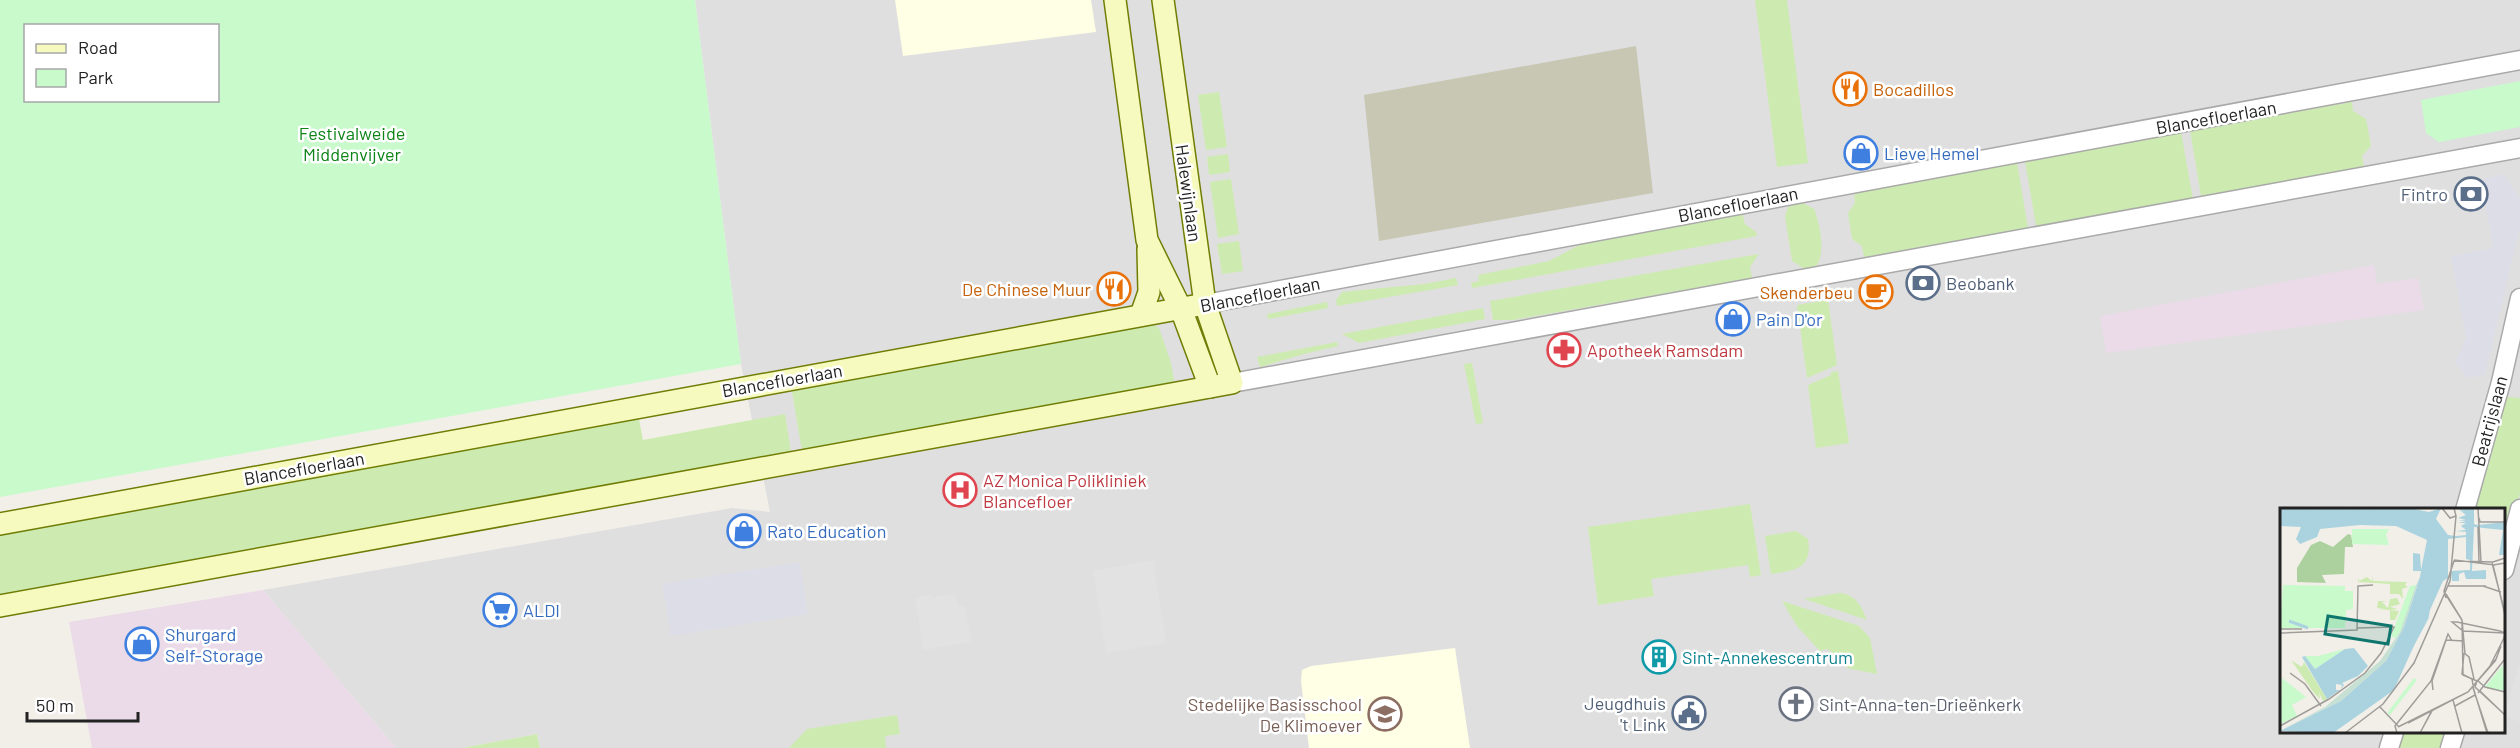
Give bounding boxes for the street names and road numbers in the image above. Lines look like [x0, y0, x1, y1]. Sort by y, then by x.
street label: Blancefloerlaan [2154, 96, 2278, 138]
street label: Halewijnlaan [1171, 143, 1207, 243]
street label: Blancefloerlaan [1676, 182, 1800, 226]
street label: Blancefloerlaan [1198, 272, 1322, 316]
street label: Blancefloerlaan [720, 359, 844, 401]
street label: Beatrijslaan [2466, 373, 2512, 469]
street label: Blancefloerlaan [242, 447, 366, 489]

